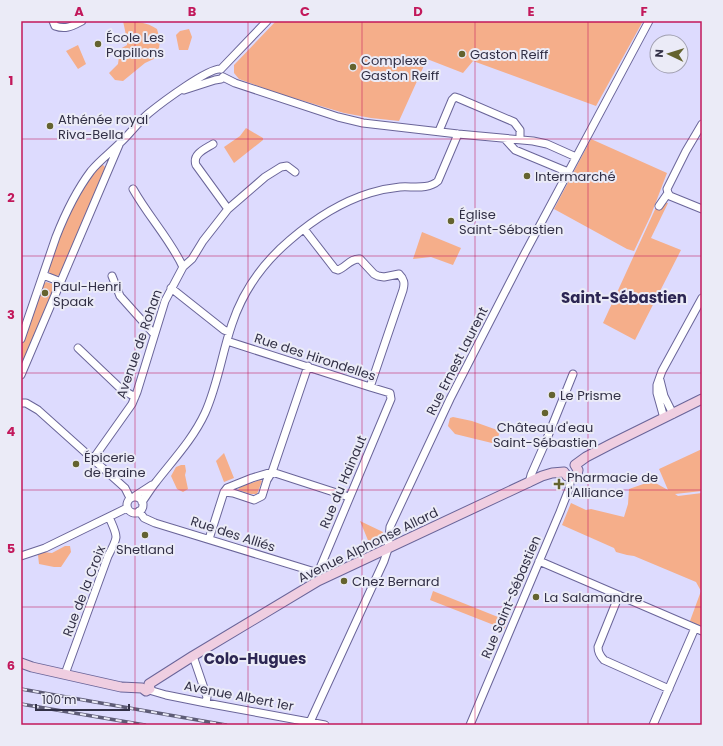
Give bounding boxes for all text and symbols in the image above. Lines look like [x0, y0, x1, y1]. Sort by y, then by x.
text: A [74, 2, 84, 21]
text: B [188, 2, 197, 21]
text: C [300, 2, 310, 21]
text: D [413, 2, 423, 21]
text: E [527, 2, 535, 21]
text: F [640, 2, 648, 21]
place label: École Les Papillons [106, 28, 164, 62]
north arrow [649, 34, 689, 74]
marker: École Les Papillons [93, 39, 103, 49]
place label: Gaston Reiff [470, 45, 548, 64]
marker: Gaston Reiff [457, 49, 467, 59]
text: N [651, 49, 667, 58]
place label: Complexe Gaston Reiff [361, 51, 439, 85]
marker: Complexe Gaston Reiff [348, 62, 358, 72]
text: 1 [9, 71, 13, 90]
place label: Athénée royal Riva-Bella [58, 110, 148, 144]
marker: Athénée royal Riva-Bella [45, 121, 55, 131]
place label: Intermarché [535, 167, 615, 186]
marker: Intermarché [522, 171, 532, 181]
text: 2 [7, 188, 15, 207]
place label: Église Saint-Sébastien [459, 205, 563, 239]
marker: Église Saint-Sébastien [446, 216, 456, 226]
place label: Paul-Henri Spaak [53, 277, 121, 311]
street label: Avenue de Rohan [111, 287, 167, 401]
district label: Saint-Sébastien [561, 287, 687, 308]
marker: Paul-Henri Spaak [40, 288, 50, 298]
street label: Rue Ernest Laurent [421, 303, 493, 418]
text: 3 [7, 305, 15, 324]
street label: Rue des Hirondelles [252, 328, 378, 386]
place label: Le Prisme [560, 386, 621, 405]
marker: Le Prisme [547, 390, 557, 400]
marker: Château d'eau Saint-Sébastien [540, 408, 550, 418]
place label: Château d'eau Saint-Sébastien [493, 418, 597, 452]
text: 4 [7, 422, 16, 441]
street label: Rue du Hainaut [315, 432, 371, 531]
place label: Épicerie de Braine [84, 448, 146, 482]
marker: Épicerie de Braine [71, 459, 81, 469]
place label: Pharmacie de l'Alliance [567, 468, 658, 502]
marker: Pharmacie de l'Alliance [554, 479, 564, 489]
street label: Avenue Alphonse Allard [295, 503, 441, 587]
street label: Rue des Alliés [188, 511, 278, 557]
marker: Shetland [140, 530, 150, 540]
street label: Rue Saint-Sébastien [476, 533, 546, 661]
text: 5 [7, 539, 15, 558]
place label: Shetland [116, 540, 174, 559]
street label: Rue de la Croix [58, 542, 110, 639]
place label: Chez Bernard [352, 572, 439, 591]
marker: Chez Bernard [339, 576, 349, 586]
place label: La Salamandre [544, 588, 642, 607]
marker: La Salamandre [531, 592, 541, 602]
district label: Colo-Hugues [204, 648, 306, 669]
text: 6 [7, 656, 15, 675]
street label: Avenue Albert 1er [183, 676, 296, 716]
scale bar [36, 686, 129, 712]
text: 100 m [42, 691, 76, 708]

